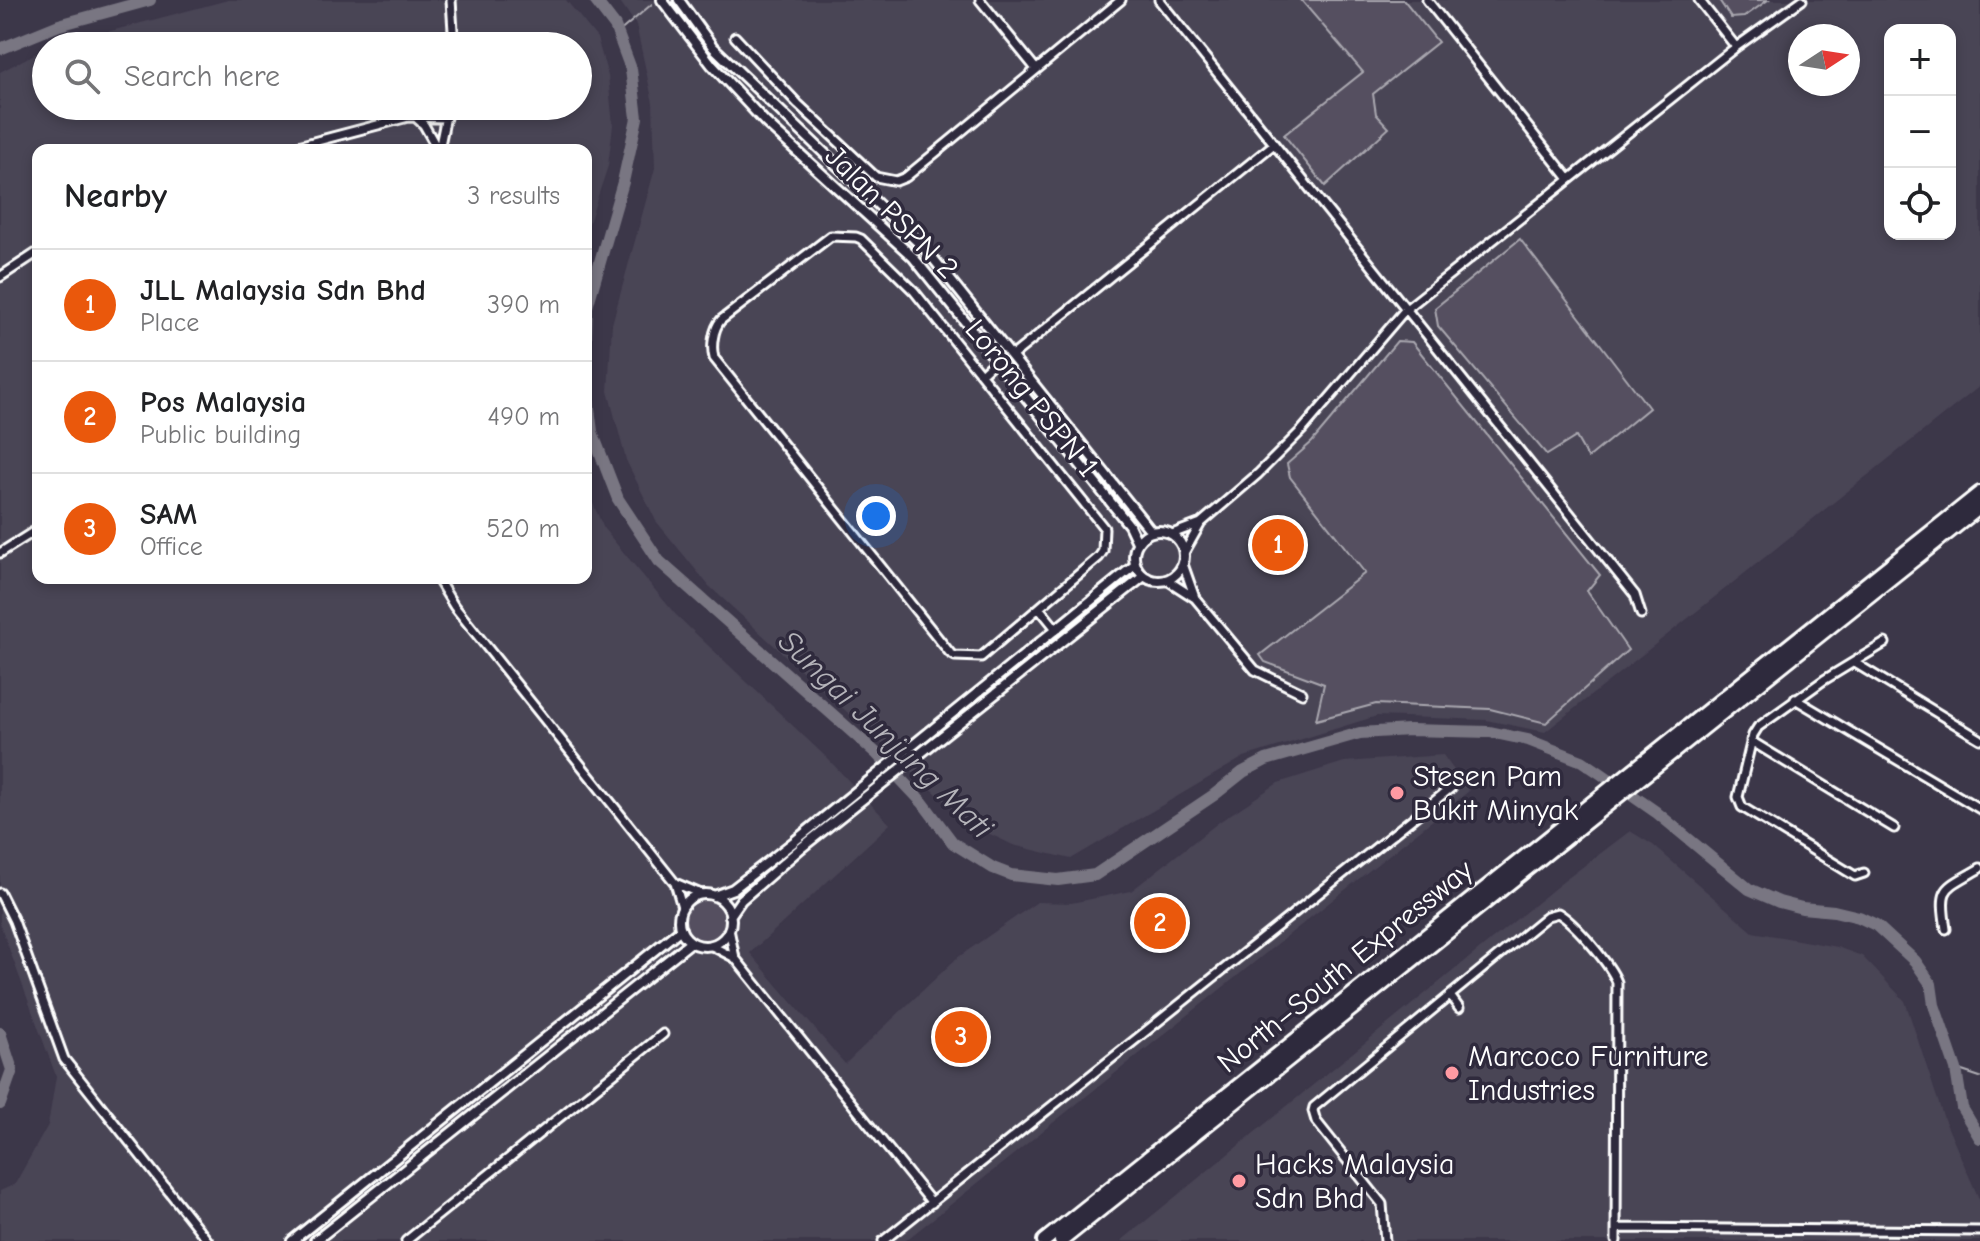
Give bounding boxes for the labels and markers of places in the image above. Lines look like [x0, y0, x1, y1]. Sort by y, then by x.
pin: 1 [1252, 515, 1304, 575]
place label: Stesen Pam Bukit Minyak [1413, 759, 1579, 828]
marker: Stesen Pam Bukit Minyak [1388, 784, 1406, 802]
pin: 2 [1134, 893, 1186, 953]
pin: 3 [935, 1007, 987, 1067]
place label: Marcoco Furniture Industries [1468, 1039, 1709, 1108]
marker: Marcoco Furniture Industries [1443, 1064, 1461, 1082]
place label: Hacks Malaysia Sdn Bhd [1255, 1147, 1455, 1216]
marker: Hacks Malaysia Sdn Bhd [1230, 1172, 1248, 1190]

